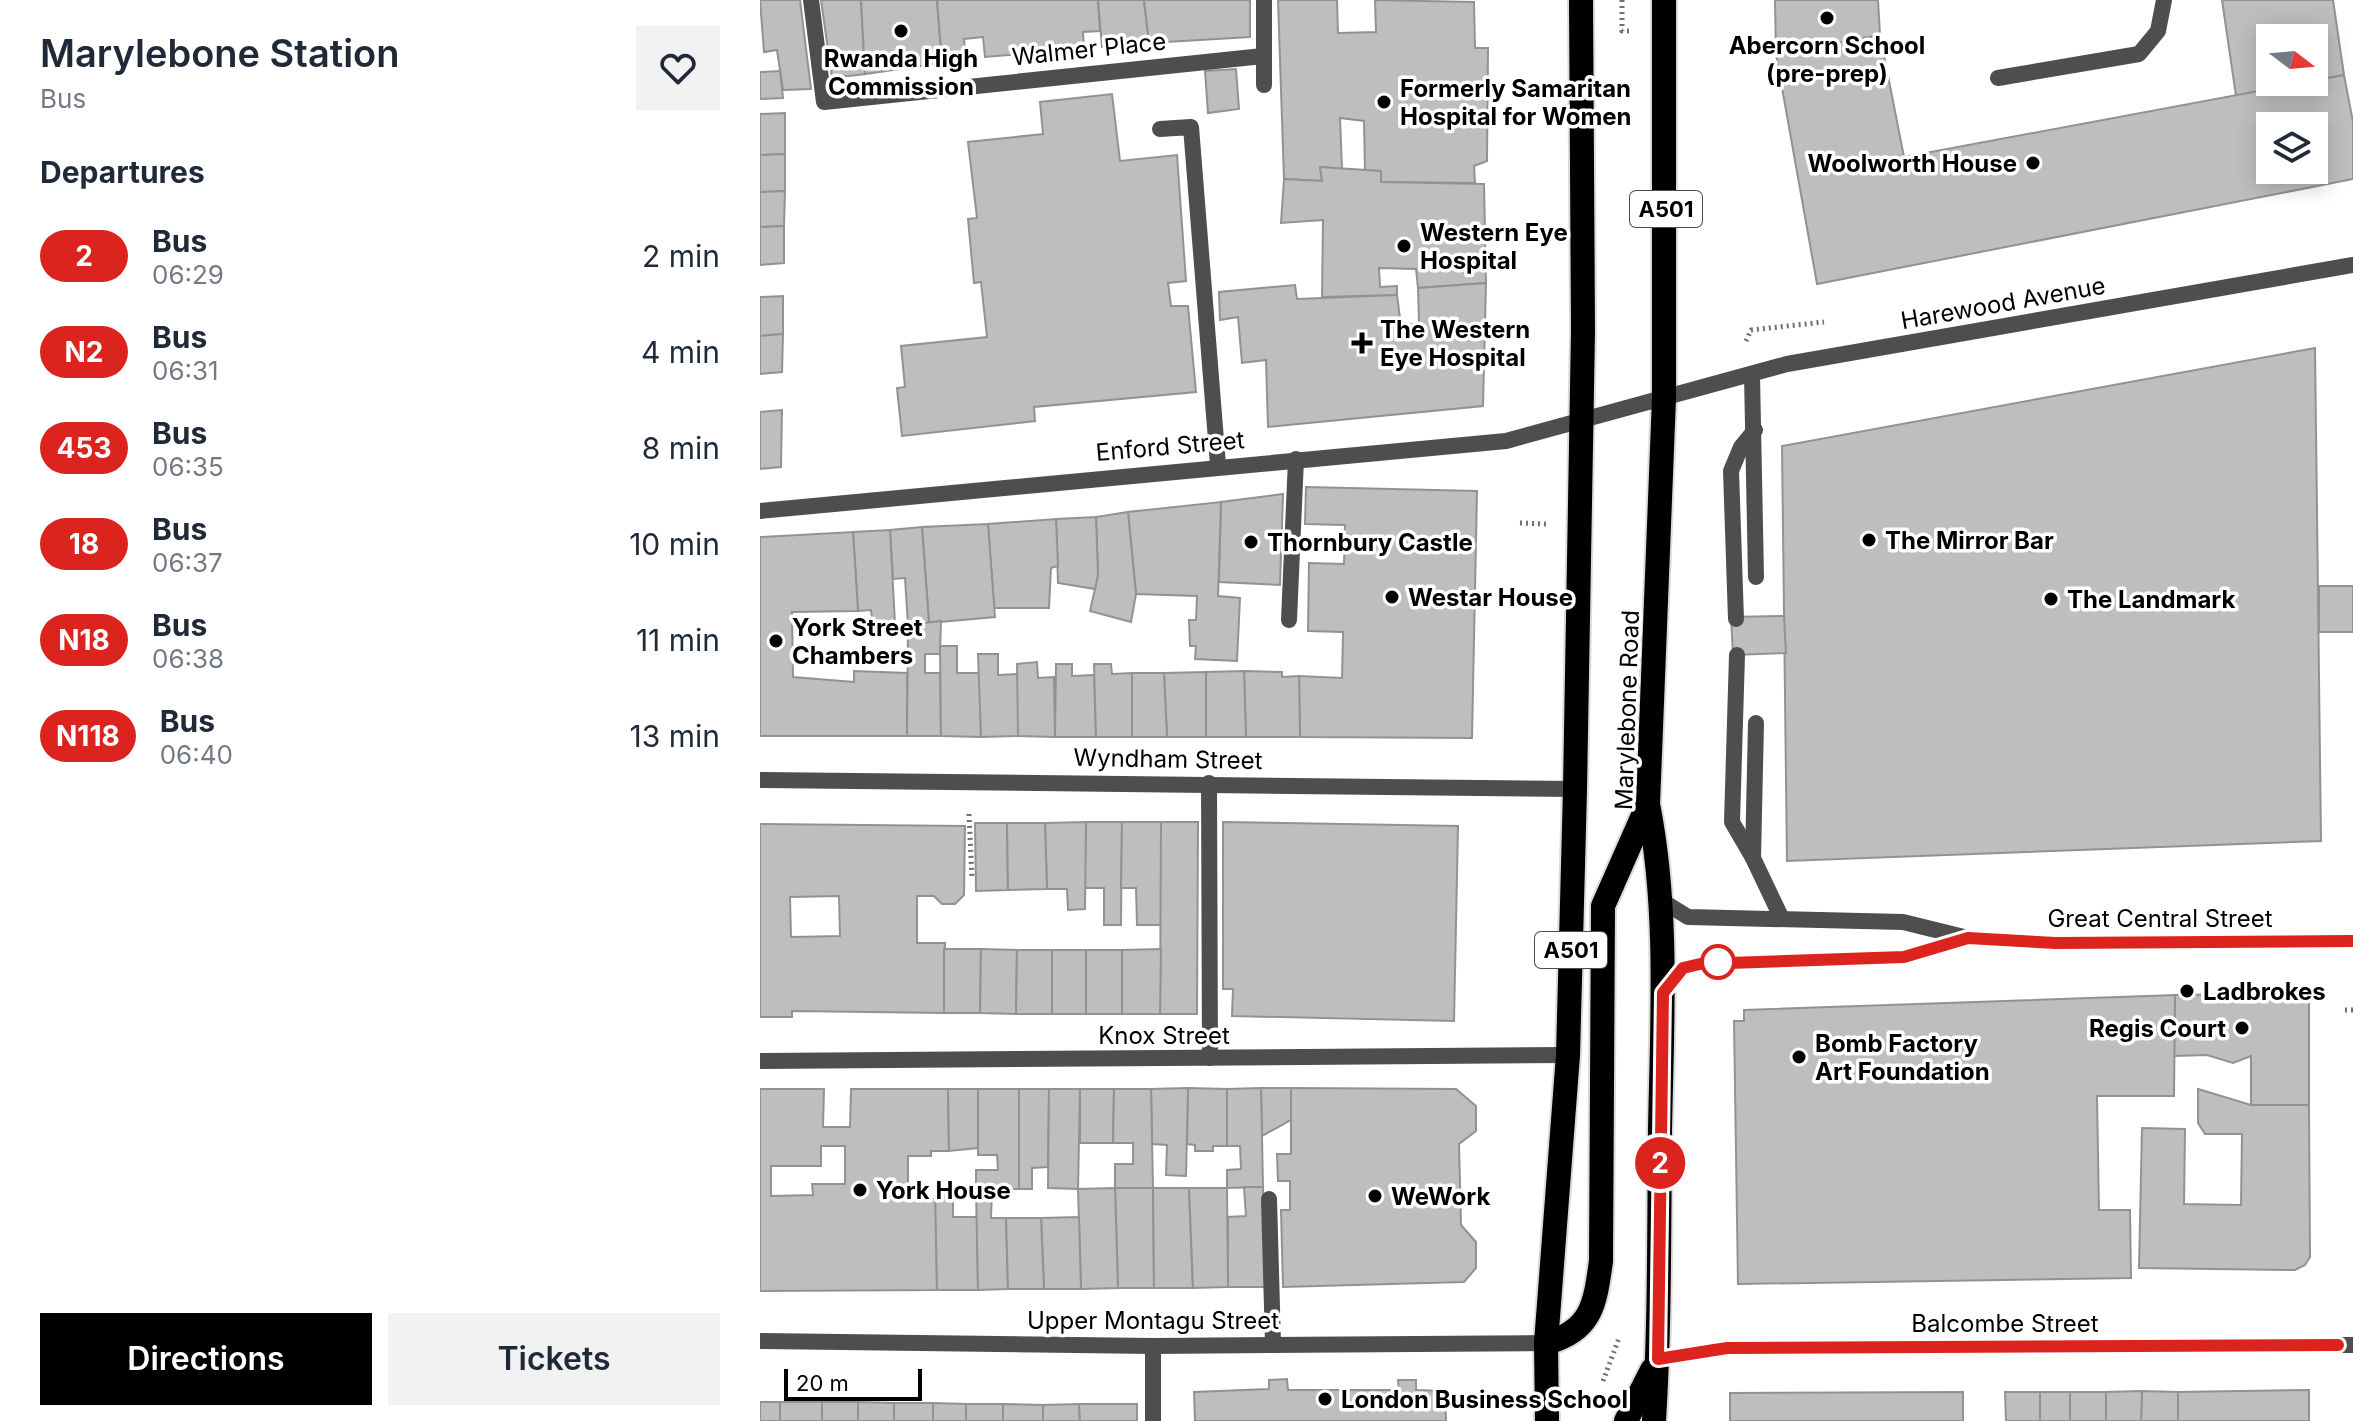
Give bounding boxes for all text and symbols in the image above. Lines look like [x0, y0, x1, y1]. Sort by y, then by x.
marker: Abercorn School (pre-prep) [1818, 9, 1836, 27]
marker: Rwanda High Commission [892, 22, 910, 40]
north arrow [2256, 24, 2328, 96]
map controls [2256, 24, 2328, 184]
button: heart [636, 26, 720, 110]
street label: Walmer Place [1010, 26, 1168, 72]
text: Marylebone Station [40, 30, 399, 76]
place label: Abercorn School (pre-prep) [1729, 31, 1925, 88]
place label: Rwanda High Commission [824, 44, 978, 101]
place label: Formerly Samaritan Hospital for Women [1400, 74, 1632, 131]
text: Bus [40, 83, 86, 114]
marker: Formerly Samaritan Hospital for Women [1375, 93, 1393, 111]
button: layers [2256, 112, 2328, 184]
place label: Woolworth House [1808, 149, 2017, 178]
text: Departures [40, 154, 205, 190]
marker: Woolworth House [2024, 154, 2042, 172]
road number: A501 [1630, 191, 1702, 227]
place label: Western Eye Hospital [1420, 218, 1568, 275]
text: Bus [152, 223, 207, 259]
marker: Western Eye Hospital [1395, 237, 1413, 255]
text: 2 min [642, 238, 720, 274]
text: 2 [75, 239, 93, 273]
text: 06:29 [152, 259, 224, 290]
street label: Harewood Avenue [1898, 271, 2108, 335]
place label: The Western Eye Hospital [1380, 315, 1530, 372]
text: Bus [152, 319, 207, 355]
marker: The Western Eye Hospital [1351, 332, 1373, 354]
text: 4 min [641, 334, 720, 370]
text: N2 [65, 335, 103, 369]
text: 06:31 [152, 355, 219, 386]
text: Bus [152, 415, 207, 451]
street label: Enford Street [1095, 425, 1246, 467]
text: 8 min [642, 430, 720, 466]
text: 453 [57, 431, 111, 465]
text: 06:35 [152, 451, 224, 482]
text: Bus [152, 511, 207, 547]
text: 10 min [629, 526, 720, 562]
place label: The Mirror Bar [1885, 526, 2054, 555]
text: 18 [69, 527, 99, 561]
place label: Thornbury Castle [1267, 528, 1473, 557]
marker: The Mirror Bar [1860, 531, 1878, 549]
marker: Thornbury Castle [1242, 533, 1260, 551]
text: 06:37 [152, 547, 223, 578]
place label: Westar House [1408, 583, 1573, 612]
place label: The Landmark [2067, 585, 2236, 614]
marker: Westar House [1383, 588, 1401, 606]
marker: The Landmark [2042, 590, 2060, 608]
text: Bus [152, 607, 207, 643]
street label: Marylebone Road [1609, 610, 1645, 810]
place label: York Street Chambers [792, 613, 923, 670]
text: 11 min [636, 622, 720, 658]
text: N18 [58, 623, 110, 657]
marker: York Street Chambers [767, 632, 785, 650]
text: 06:38 [152, 643, 224, 674]
text: Bus [160, 703, 215, 739]
text: 13 min [630, 718, 720, 754]
text: N118 [56, 719, 120, 753]
text: 06:40 [160, 739, 233, 770]
street label: Wyndham Street [1073, 743, 1263, 775]
street label: Great Central Street [2047, 904, 2273, 933]
road number: A501 [1535, 932, 1607, 968]
unlabelled marker [1701, 945, 1735, 979]
place label: Ladbrokes [2203, 977, 2326, 1006]
marker: Ladbrokes [2178, 982, 2196, 1000]
place label: Regis Court [2089, 1014, 2226, 1043]
marker: Regis Court [2233, 1019, 2251, 1037]
street label: Knox Street [1098, 1021, 1230, 1050]
place label: Bomb Factory Art Foundation [1815, 1029, 1990, 1086]
marker: Bomb Factory Art Foundation [1790, 1048, 1808, 1066]
line badge: 2 [1634, 1137, 1686, 1189]
text: 2 [1651, 1146, 1669, 1180]
place label: York House [876, 1176, 1011, 1205]
marker: York House [851, 1181, 869, 1199]
place label: WeWork [1391, 1182, 1490, 1211]
marker: WeWork [1366, 1187, 1384, 1205]
street label: Upper Montagu Street [1027, 1306, 1279, 1335]
street label: Balcombe Street [1911, 1309, 2099, 1338]
button: Directions [40, 1313, 372, 1405]
button: Tickets [388, 1313, 720, 1405]
scale bar [784, 1365, 922, 1401]
text: 20 m [796, 1370, 849, 1396]
place label: London Business School [1341, 1385, 1628, 1414]
marker: London Business School [1316, 1390, 1334, 1408]

